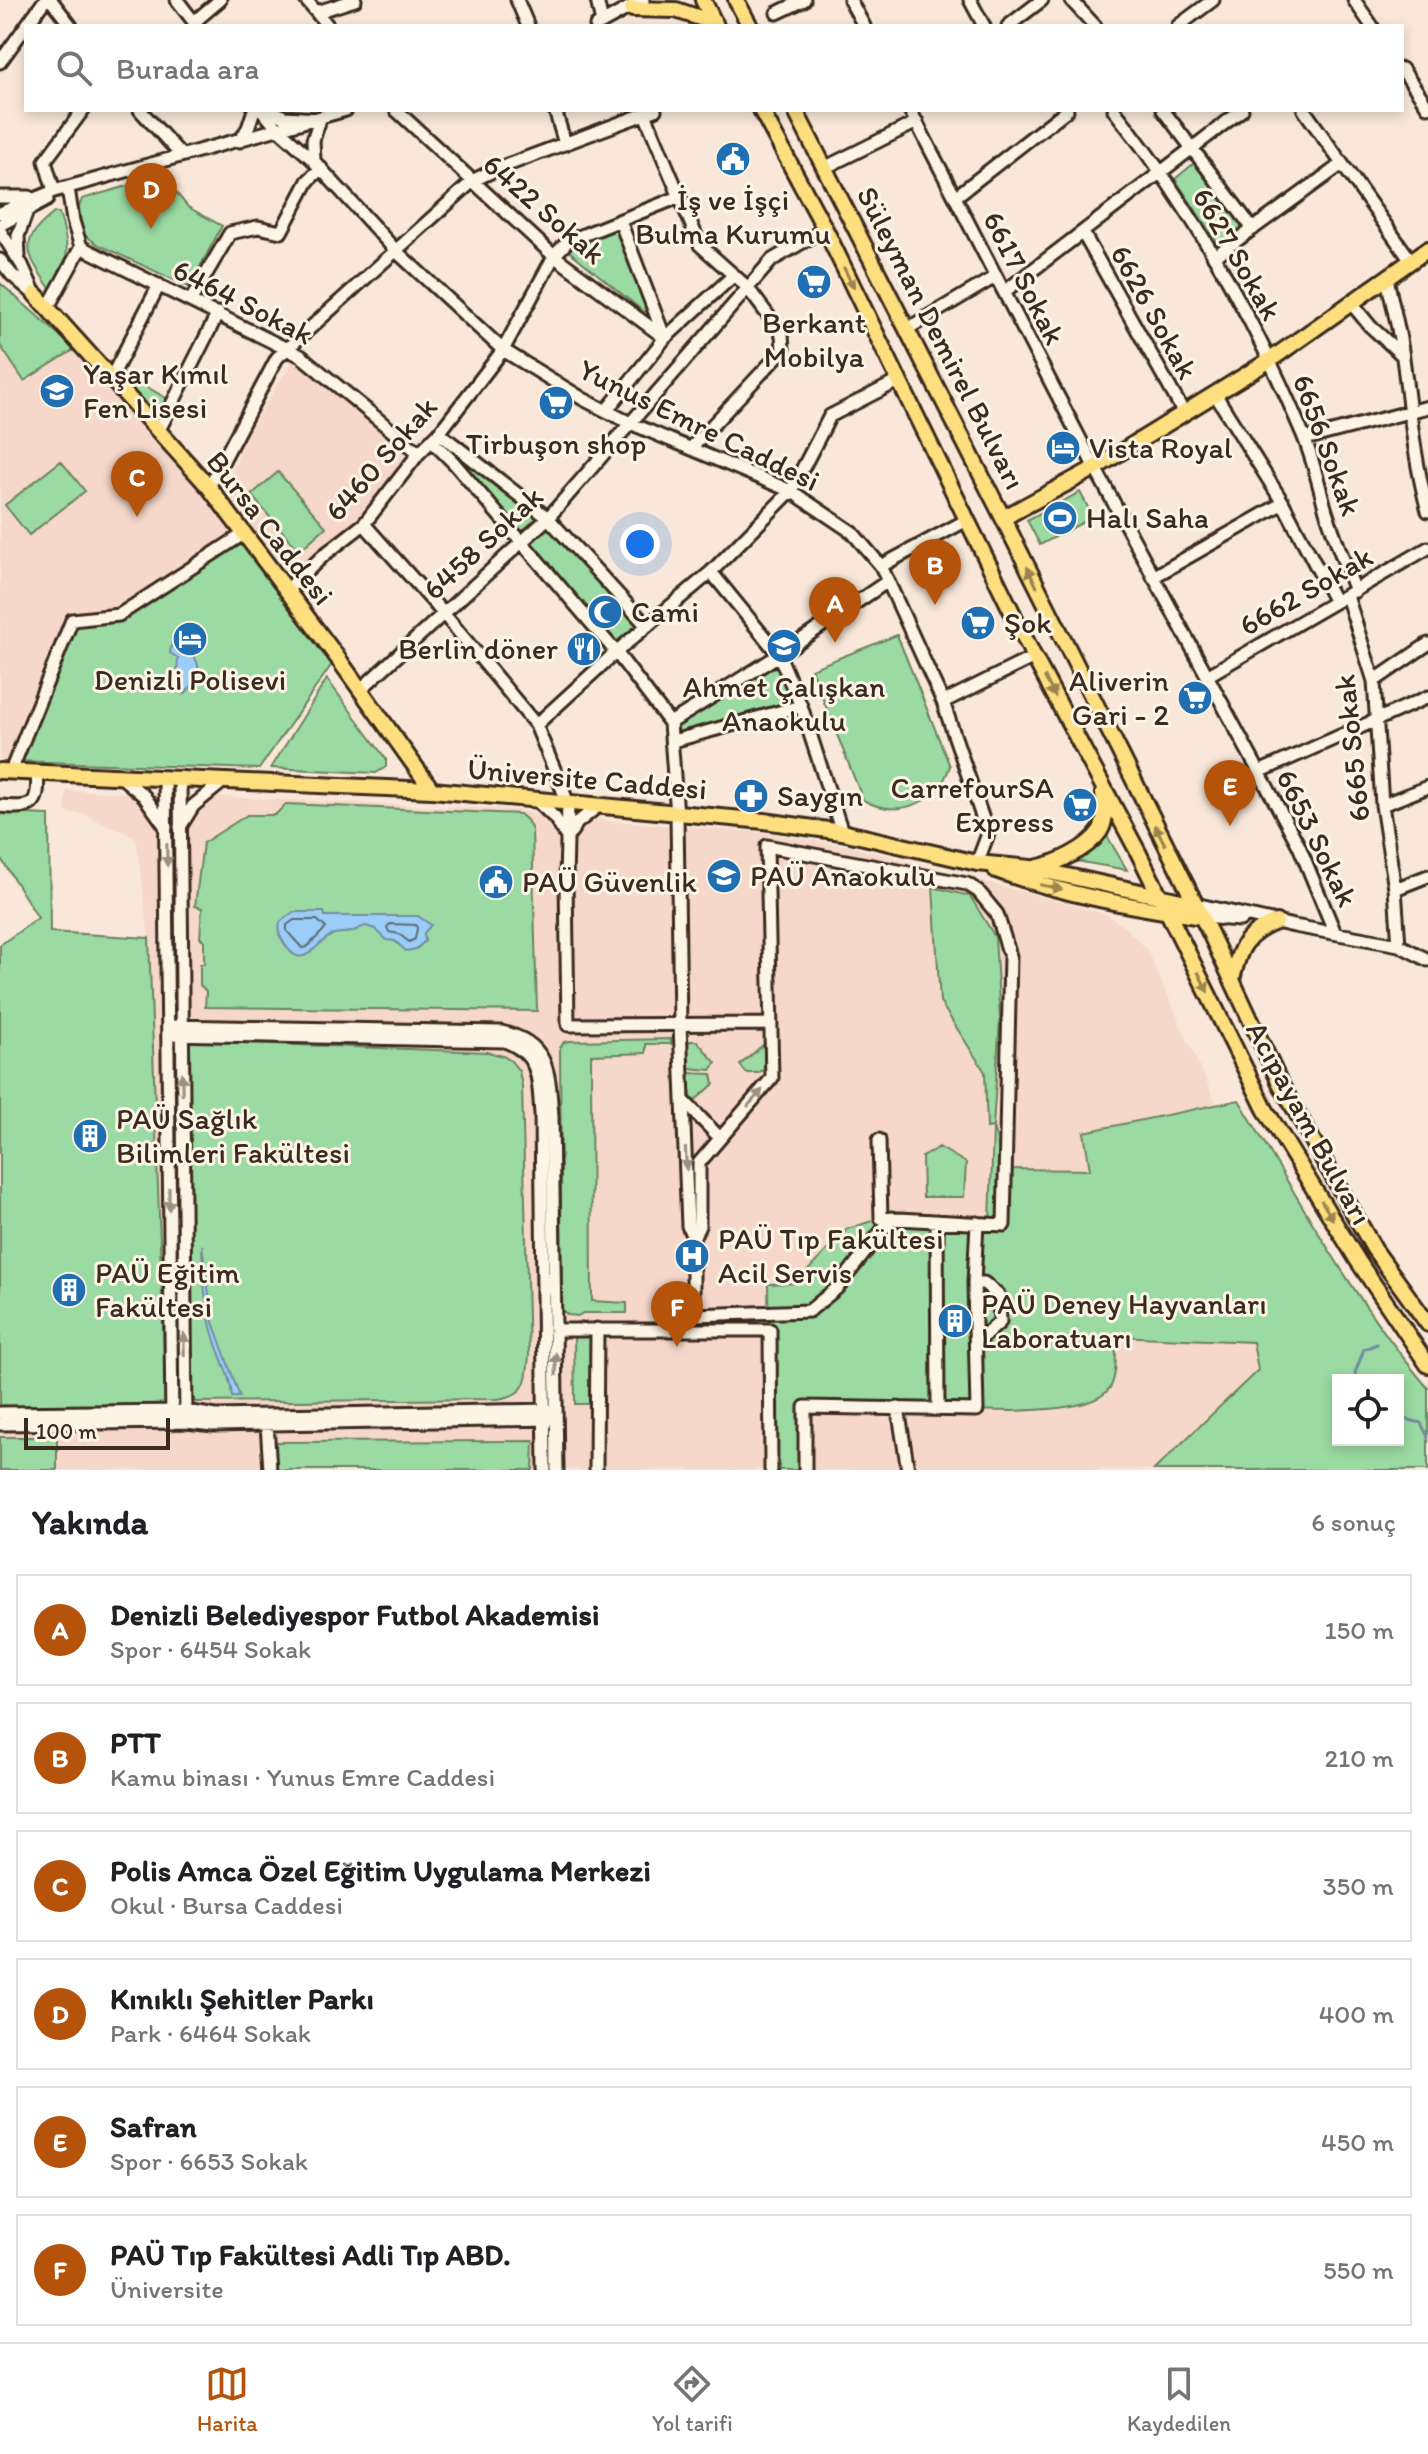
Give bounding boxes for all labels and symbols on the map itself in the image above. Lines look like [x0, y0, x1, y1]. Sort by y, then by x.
public building icon: İş ve İşçi Bulma Kurumu [714, 140, 752, 178]
street label: 6422 Sokak [476, 145, 613, 272]
pin: D [125, 163, 177, 229]
street label: Süleyman Demirel Bulvarı [849, 180, 1034, 496]
place label: İş ve İşçi Bulma Kurumu [635, 181, 831, 252]
street label: 6627 Sokak [1185, 181, 1290, 327]
street label: 6617 Sokak [975, 205, 1074, 351]
street label: 6626 Sokak [1102, 238, 1206, 385]
street label: 6464 Sokak [167, 250, 319, 353]
supermarket icon: Berkant Mobilya [795, 263, 833, 301]
one-way arrow [842, 267, 856, 290]
place label: Berkant Mobilya [762, 304, 866, 375]
street label: Yunus Emre Caddesi [573, 350, 826, 499]
place label: Yaşar Kımıl Fen Lisesi [83, 355, 229, 426]
street label: 6656 Sokak [1285, 369, 1370, 521]
school or university icon: Yaşar Kımıl Fen Lisesi [38, 372, 76, 410]
supermarket icon: Tirbuşon shop [537, 384, 575, 422]
street label: 6460 Sokak [317, 389, 445, 528]
place label: Tirbuşon shop [466, 425, 646, 462]
hotel icon: Vista Royal [1044, 429, 1082, 467]
place label: Vista Royal [1089, 429, 1233, 466]
street label: Bursa Caddesi [199, 443, 342, 612]
pin: C [111, 451, 163, 517]
street label: 6458 Sokak [415, 478, 550, 608]
sports icon: Halı Saha [1041, 499, 1079, 537]
place label: Halı Saha [1086, 499, 1209, 536]
your location [620, 524, 660, 564]
street label: 6662 Sokak [1232, 538, 1379, 644]
pin: B [909, 539, 961, 605]
one-way arrow [1025, 565, 1039, 588]
pin: A [809, 577, 861, 643]
mosque icon: Cami [586, 593, 624, 631]
place label: Cami [631, 593, 699, 630]
supermarket icon: Şok [959, 604, 997, 642]
place label: Şok [1004, 604, 1052, 641]
hotel icon: Denizli Polisevi [171, 620, 209, 658]
school or university icon: Ahmet Çalışkan Anaokulu [765, 627, 803, 665]
place label: Berlin döner [398, 630, 558, 667]
restaurant icon: Berlin döner [565, 630, 603, 668]
place label: Denizli Polisevi [94, 661, 286, 698]
place label: Aliverin Gari - 2 [1069, 662, 1169, 733]
place label: Ahmet Çalışkan Anaokulu [683, 668, 885, 739]
street label: 6665 Sokak [1325, 673, 1378, 824]
one-way arrow [1044, 676, 1057, 699]
supermarket icon: Aliverin Gari - 2 [1176, 679, 1214, 717]
street label: Üniversite Caddesi [466, 750, 708, 807]
pin: E [1204, 760, 1256, 826]
street label: 6653 Sokak [1268, 763, 1367, 913]
place label: CarrefourSA Express [890, 769, 1054, 840]
pharmacy icon: Saygın [732, 777, 770, 815]
place label: Saygın [777, 777, 863, 814]
supermarket icon: CarrefourSA Express [1061, 786, 1099, 824]
one-way arrow [1154, 823, 1167, 846]
one-way arrow [160, 843, 173, 868]
school or university icon: PAÜ Anaokulu [705, 857, 743, 895]
place label: PAÜ Anaokulu [750, 857, 936, 894]
public building icon: PAÜ Güvenlik [477, 863, 515, 901]
place label: PAÜ Güvenlik [522, 863, 697, 900]
one-way arrow [1039, 881, 1064, 894]
one-way arrow [1196, 971, 1209, 994]
street label: Acıpayam Bulvarı [1238, 1015, 1381, 1231]
one-way arrow [176, 1071, 188, 1096]
one-way arrow [745, 1089, 763, 1108]
place label: PAÜ Sağlık Bilimleri Fakültesi [116, 1100, 350, 1171]
building icon: PAÜ Sağlık Bilimleri Fakültesi [71, 1117, 109, 1155]
one-way arrow [680, 1147, 693, 1172]
one-way arrow [163, 1187, 175, 1212]
one-way arrow [1320, 1199, 1334, 1221]
place label: PAÜ Tıp Fakültesi Acil Servis [718, 1220, 944, 1291]
hospital icon: PAÜ Tıp Fakültesi Acil Servis [673, 1237, 711, 1275]
place label: PAÜ Eğitim Fakültesi [95, 1254, 240, 1325]
building icon: PAÜ Eğitim Fakültesi [50, 1271, 88, 1309]
pin: F [651, 1281, 703, 1347]
place label: PAÜ Deney Hayvanları Laboratuarı [981, 1285, 1267, 1356]
building icon: PAÜ Deney Hayvanları Laboratuarı [936, 1302, 974, 1340]
one-way arrow [178, 1331, 191, 1356]
one-way arrow [550, 1351, 562, 1376]
scale bar [24, 1414, 170, 1450]

